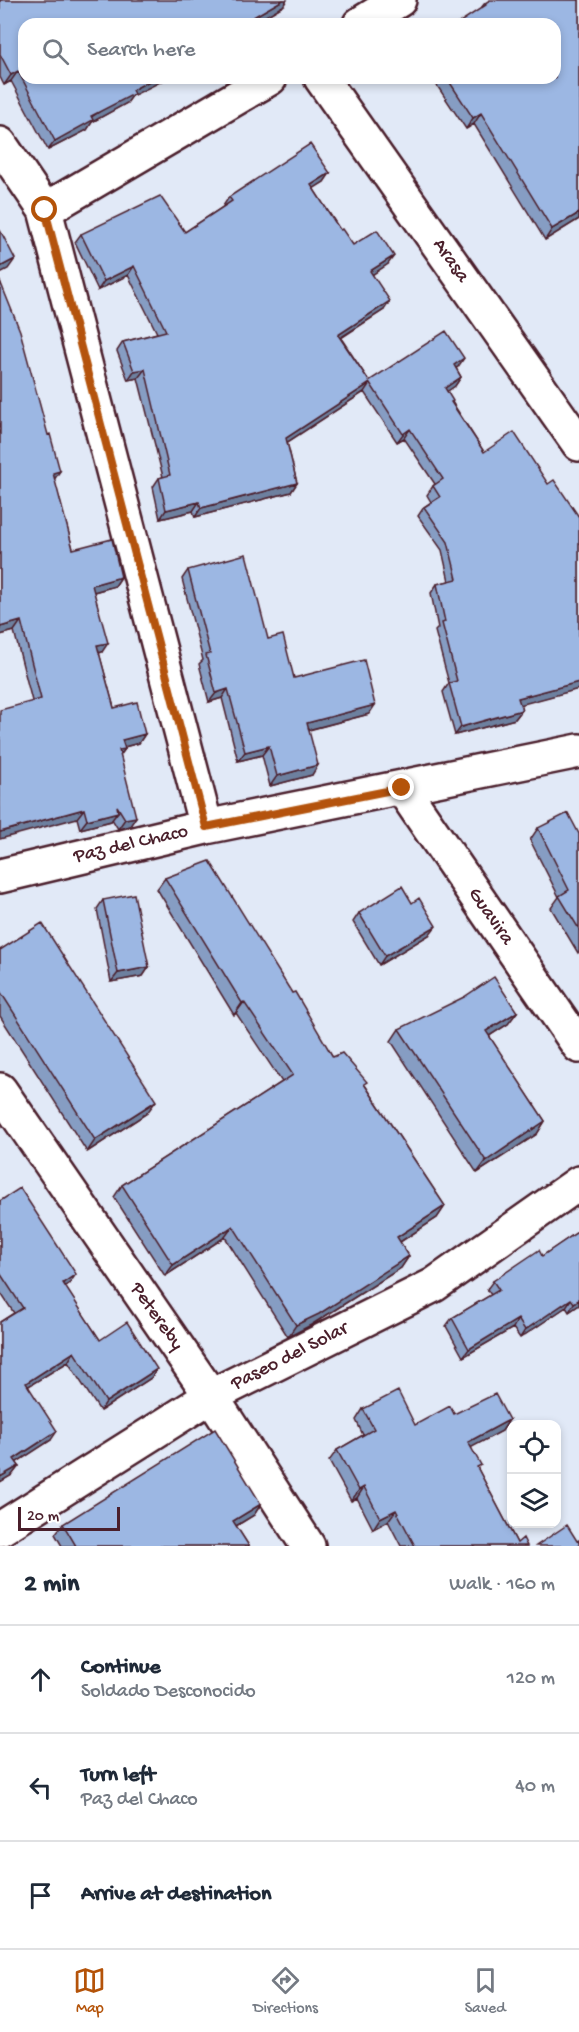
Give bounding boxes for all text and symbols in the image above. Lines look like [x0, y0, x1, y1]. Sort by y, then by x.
search box [18, 18, 561, 84]
icon: search [39, 35, 72, 68]
text: Search here [87, 38, 195, 64]
route start [31, 196, 57, 222]
street label: Arasa [427, 235, 474, 288]
route end [388, 774, 414, 800]
street label: Paz del Chaco [71, 821, 190, 870]
street label: Guavira [462, 884, 518, 951]
street label: Petereby [124, 1278, 188, 1356]
street label: Paseo del Solar [227, 1317, 354, 1397]
map controls [507, 1420, 561, 1528]
button: locate [507, 1420, 561, 1474]
button: layers [507, 1474, 561, 1528]
scale bar [18, 1504, 120, 1532]
text: 20 m [27, 1508, 59, 1527]
text: 2 min [24, 1570, 79, 1601]
text: Walk · 160 m [449, 1574, 555, 1597]
text: Continue [81, 1655, 161, 1681]
icon: ahead [24, 1663, 57, 1696]
text: 120 m [507, 1668, 555, 1691]
text: Soldado Desconocido [81, 1681, 256, 1704]
text: Turn left [81, 1763, 155, 1789]
icon: left [24, 1771, 57, 1804]
text: 40 m [515, 1776, 555, 1799]
text: Paz del Chaco [81, 1789, 198, 1812]
icon: arrive [24, 1879, 57, 1912]
text: Arrive at destination [81, 1882, 271, 1908]
tab: Map [73, 1964, 106, 2019]
tab: Directions [253, 1964, 318, 2019]
tab: Saved [465, 1964, 506, 2019]

